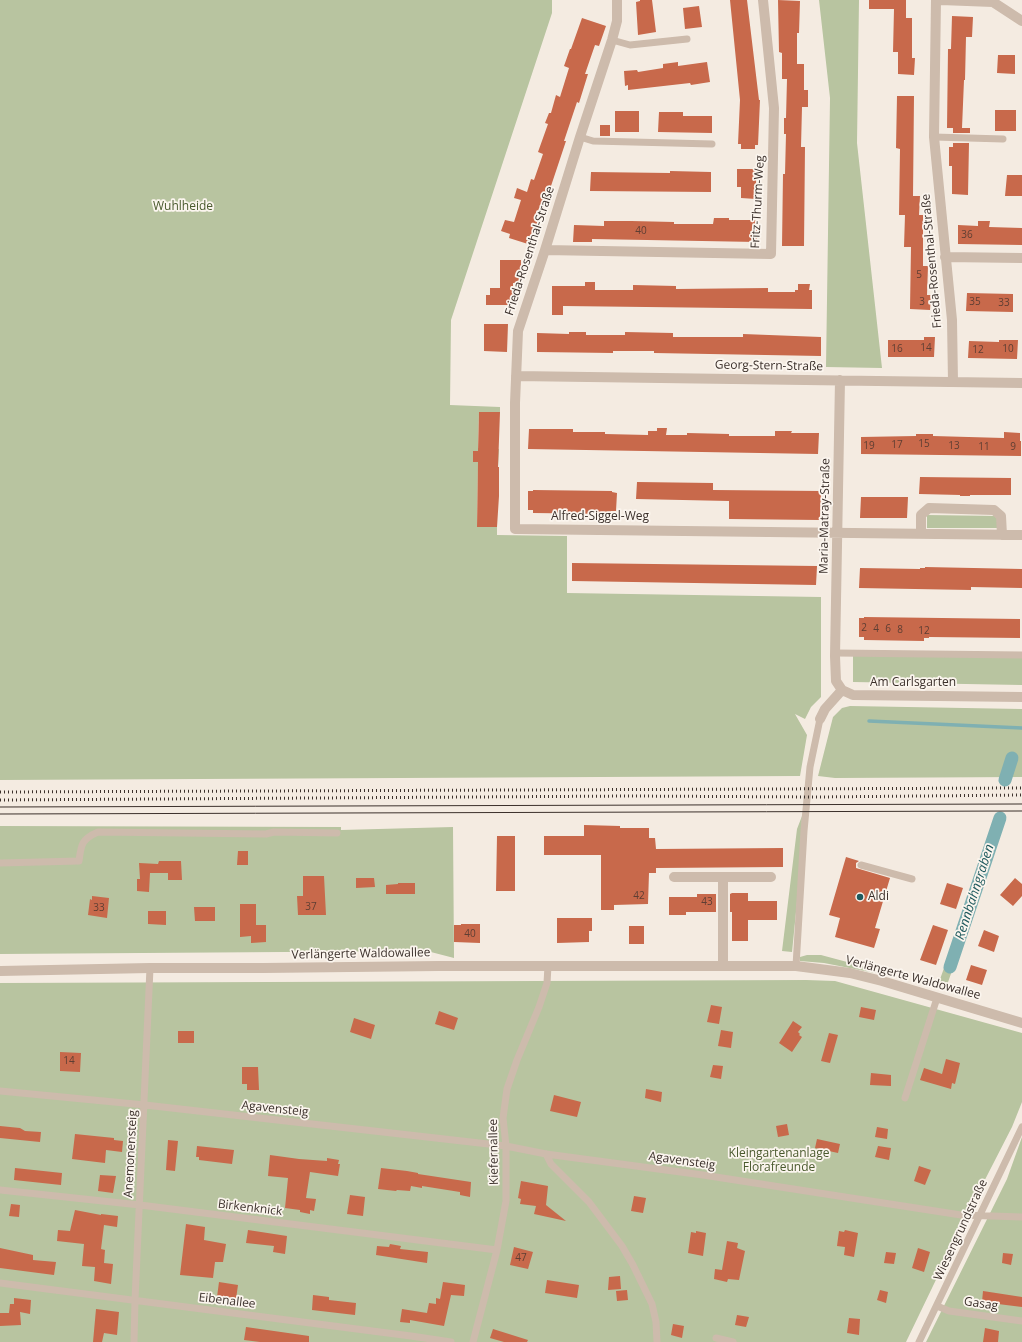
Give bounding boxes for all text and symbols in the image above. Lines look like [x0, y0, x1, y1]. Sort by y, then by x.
street label: Fritz-Thurm-Weg [748, 155, 768, 249]
street label: Frieda-Rosenthal-Straße [502, 185, 558, 317]
street label: Frieda-Rosenthal-Straße [919, 193, 945, 329]
park label: Wuhlheide [153, 200, 213, 214]
house number: 40 [635, 225, 647, 237]
house number: 36 [961, 229, 973, 241]
house number: 5 [916, 269, 922, 281]
house number: 3 [919, 296, 925, 308]
house number: 35 [969, 296, 981, 308]
house number: 33 [998, 297, 1010, 309]
house number: 14 [920, 342, 932, 354]
house number: 16 [891, 343, 903, 355]
house number: 10 [1002, 343, 1014, 355]
house number: 12 [972, 344, 984, 356]
street label: Georg-Stern-Straße [715, 358, 823, 374]
house number: 15 [918, 438, 930, 450]
house number: 17 [891, 439, 903, 451]
house number: 19 [863, 440, 875, 452]
house number: 13 [948, 440, 960, 452]
house number: 11 [978, 441, 990, 453]
house number: 9 [1010, 441, 1016, 453]
street label: Maria-Matray-Straße [817, 458, 833, 574]
street label: Alfred-Siggel-Weg [551, 510, 649, 524]
house number: 2 [861, 622, 867, 634]
house number: 4 [873, 623, 879, 635]
house number: 6 [885, 623, 891, 635]
house number: 8 [897, 624, 903, 636]
house number: 12 [918, 625, 930, 637]
street label: Am Carlsgarten [870, 676, 956, 690]
water label: Rennbahngraben [952, 842, 998, 942]
house number: 42 [633, 890, 645, 902]
place label: Aldi [868, 890, 889, 904]
marker: Aldi [855, 892, 865, 902]
house number: 43 [701, 896, 713, 908]
house number: 37 [305, 901, 317, 913]
house number: 33 [93, 902, 105, 914]
house number: 40 [464, 928, 476, 940]
street label: Verlängerte Waldowallee [291, 946, 431, 962]
street label: Verlängerte Waldowallee [844, 953, 982, 1003]
house number: 14 [63, 1055, 75, 1067]
street label: Agavensteig [241, 1098, 309, 1120]
street label: Anemonensteig [122, 1110, 140, 1198]
street label: Kiefernallee [486, 1119, 502, 1185]
park label: Kleingartenanlage Florafreunde [729, 1147, 829, 1175]
street label: Agavensteig [648, 1149, 716, 1173]
street label: Wiesengrundstraße [931, 1177, 991, 1283]
street label: Birkenknick [217, 1197, 283, 1219]
house number: 47 [515, 1252, 527, 1264]
street label: Eibenallee [198, 1290, 256, 1312]
street label: Gasag [963, 1294, 999, 1314]

